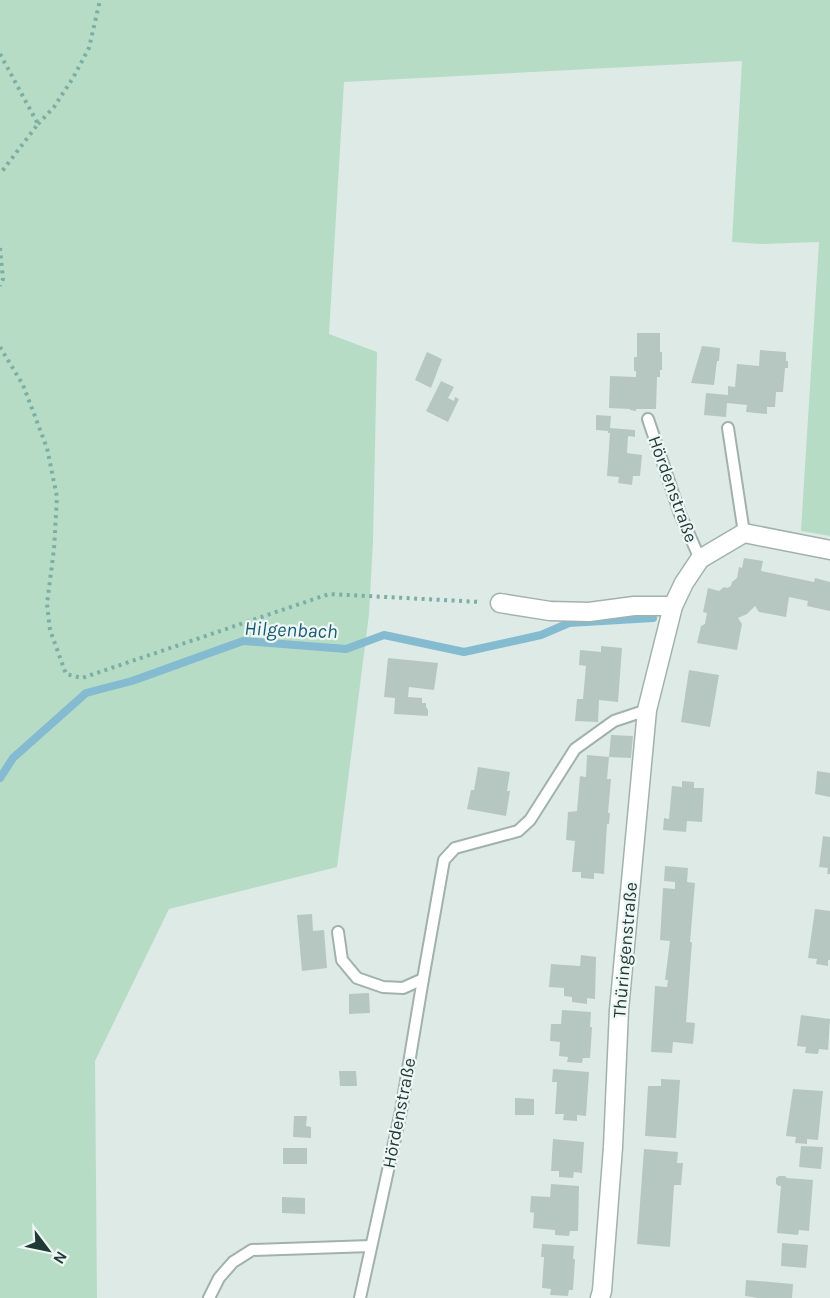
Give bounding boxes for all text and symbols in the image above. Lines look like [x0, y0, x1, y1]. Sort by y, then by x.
street label: Hördenstraße [643, 433, 703, 545]
water label: Hilgenbach [244, 617, 338, 643]
street label: Thüringenstraße [608, 881, 642, 1019]
street label: Hördenstraße [378, 1056, 420, 1170]
north arrow [18, 1220, 78, 1280]
text: N [49, 1248, 71, 1268]

